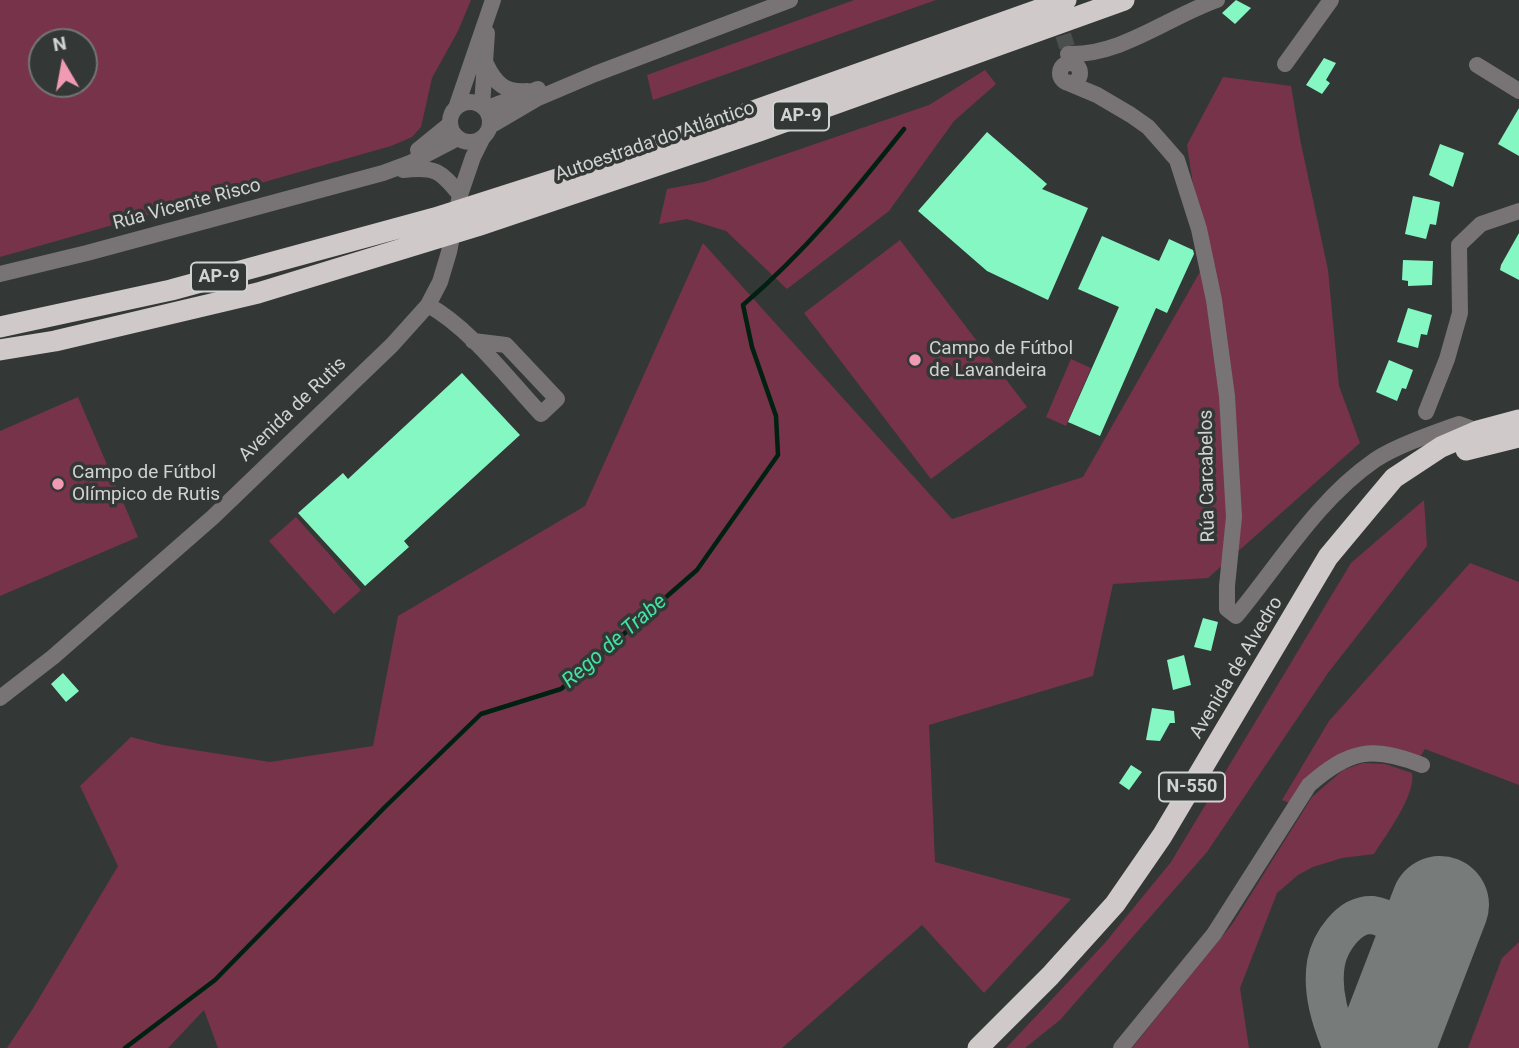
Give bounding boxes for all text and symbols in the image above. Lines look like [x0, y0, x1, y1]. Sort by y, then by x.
north arrow [28, 28, 98, 98]
text: N [51, 31, 68, 56]
street label: Autoestrada do Atlántico [552, 97, 758, 187]
road number: AP-9 [773, 102, 829, 131]
street label: Rúa Vicente Risco [110, 174, 264, 236]
road number: AP-9 [191, 262, 247, 292]
place label: Campo de Fútbol de Lavandeira [929, 338, 1073, 382]
marker: Campo de Fútbol de Lavandeira [907, 352, 923, 368]
street label: Avenida de Rutis [235, 353, 351, 467]
street label: Rúa Carcabelos [1195, 410, 1221, 542]
place label: Campo de Fútbol Olímpico de Rutis [72, 462, 220, 506]
marker: Campo de Fútbol Olímpico de Rutis [50, 476, 66, 492]
water label: Rego de Trabe [558, 590, 672, 694]
street label: Avenida de Alvedro [1186, 593, 1288, 743]
road number: N-550 [1159, 772, 1225, 802]

